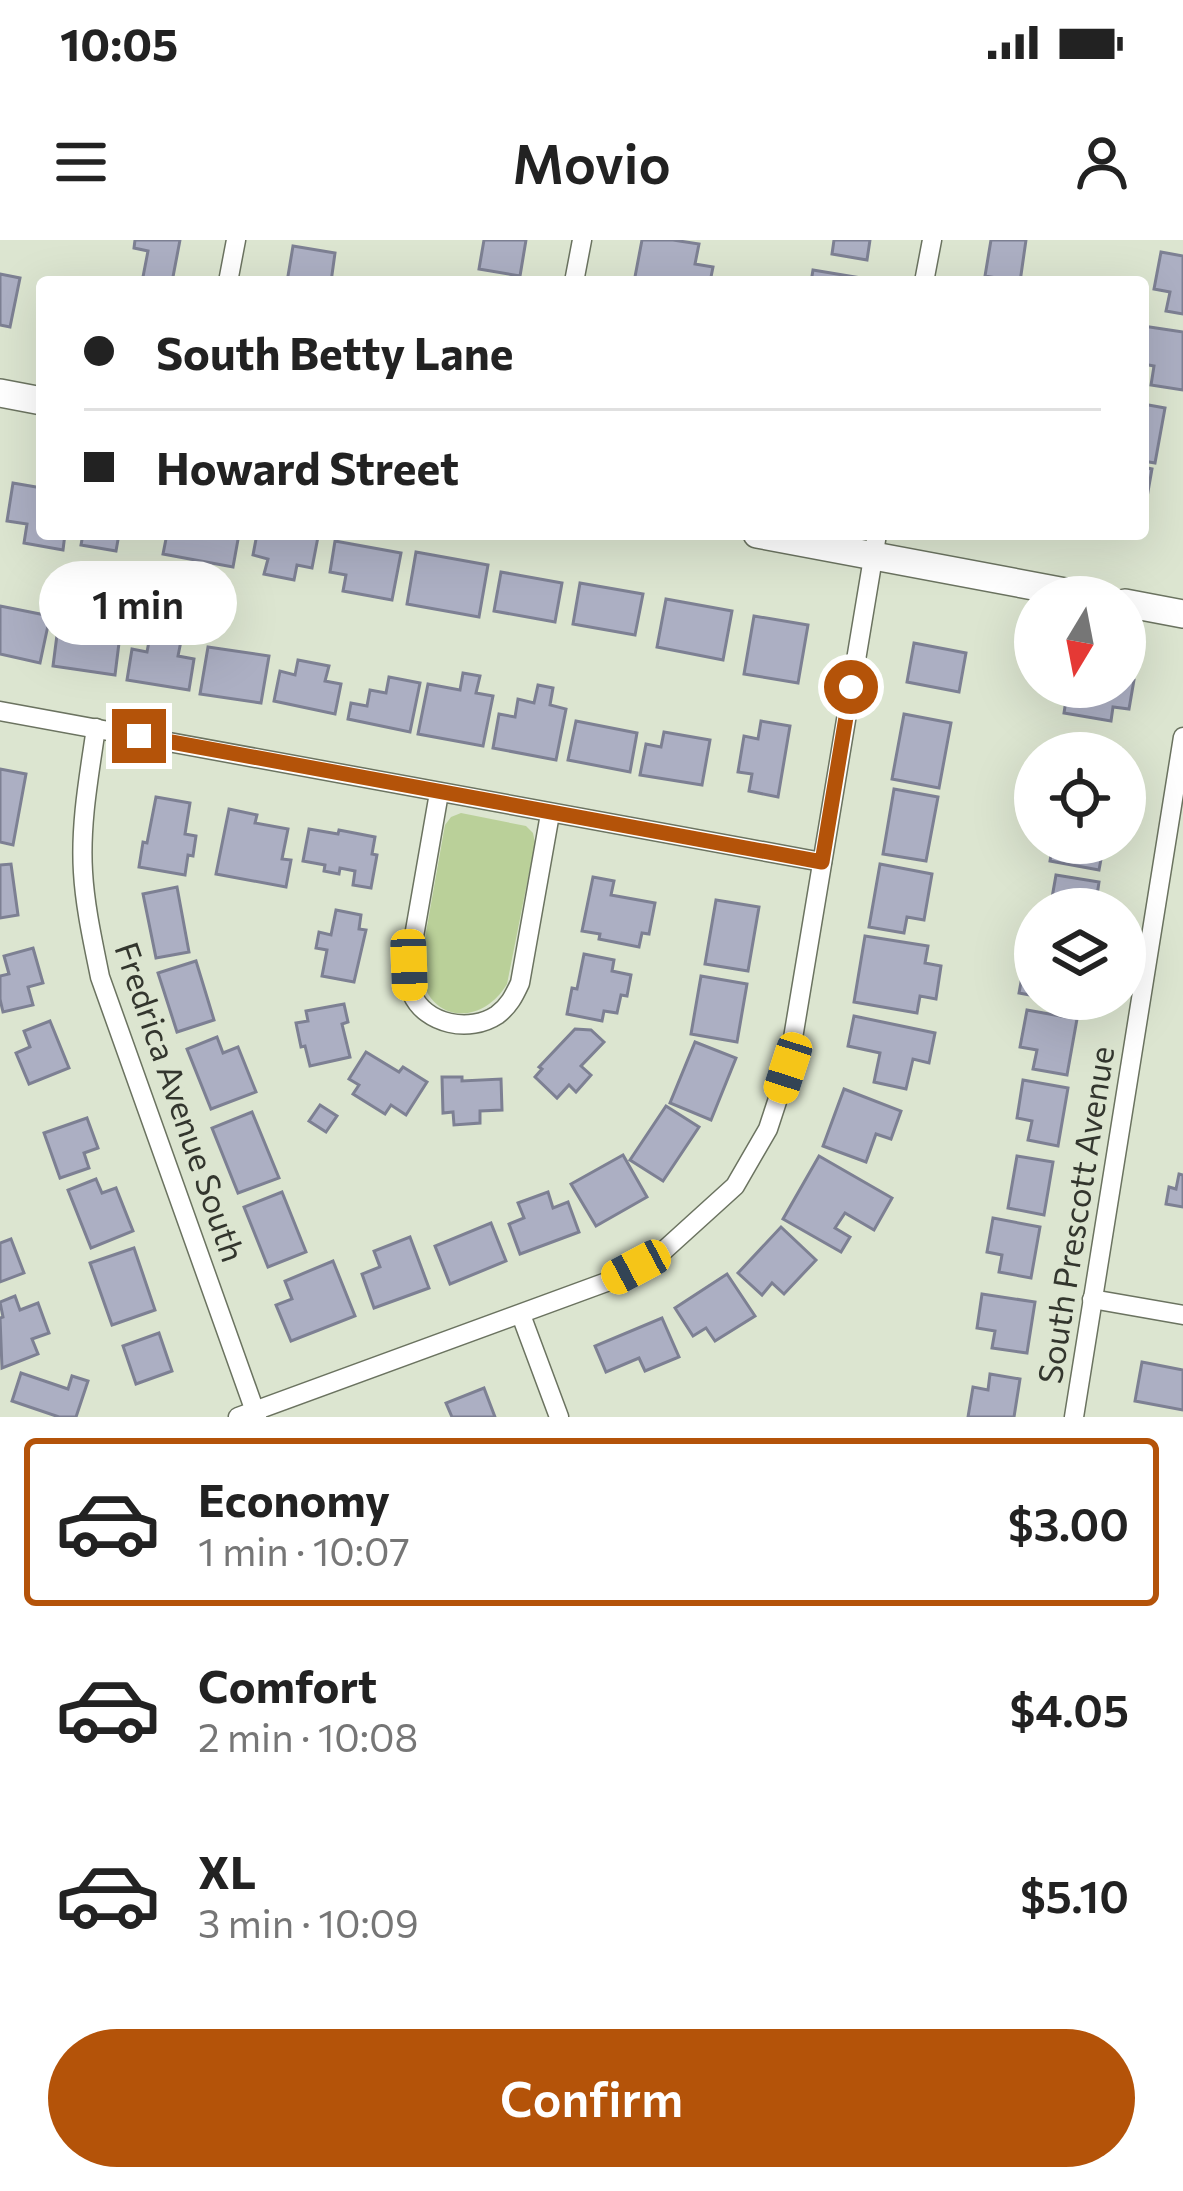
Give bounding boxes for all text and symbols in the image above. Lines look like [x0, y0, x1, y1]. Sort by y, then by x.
text: 10:05 [60, 15, 178, 70]
icon: menu [48, 129, 114, 195]
text: Movio [512, 129, 671, 195]
icon: person [1069, 129, 1135, 195]
text: South Betty Lane [156, 324, 513, 379]
text: Howard Street [156, 439, 459, 494]
callout: 1 min [40, 562, 238, 646]
north arrow [1014, 576, 1146, 708]
map controls [1014, 576, 1146, 1020]
text: 1 min [92, 579, 184, 627]
route start [824, 660, 878, 714]
route end [112, 709, 166, 763]
button: locate [1014, 732, 1146, 864]
button: layers [1014, 888, 1146, 1020]
car [390, 928, 428, 1002]
street label: Fredrica Avenue South [107, 936, 255, 1267]
car [760, 1028, 816, 1108]
street label: South Prescott Avenue [1028, 1043, 1121, 1386]
car [596, 1234, 676, 1300]
icon: car [54, 1468, 162, 1576]
text: Economy [198, 1471, 390, 1526]
text: $3.00 [1008, 1495, 1129, 1550]
text: 1 min · 10:07 [198, 1526, 410, 1574]
icon: car [54, 1654, 162, 1762]
text: Comfort [198, 1657, 377, 1712]
text: $4.05 [1010, 1681, 1129, 1736]
text: 2 min · 10:08 [198, 1712, 418, 1760]
icon: car [54, 1840, 162, 1948]
text: XL [198, 1843, 256, 1898]
text: $5.10 [1020, 1867, 1129, 1922]
text: 3 min · 10:09 [198, 1898, 419, 1946]
button: Confirm [48, 2029, 1135, 2167]

